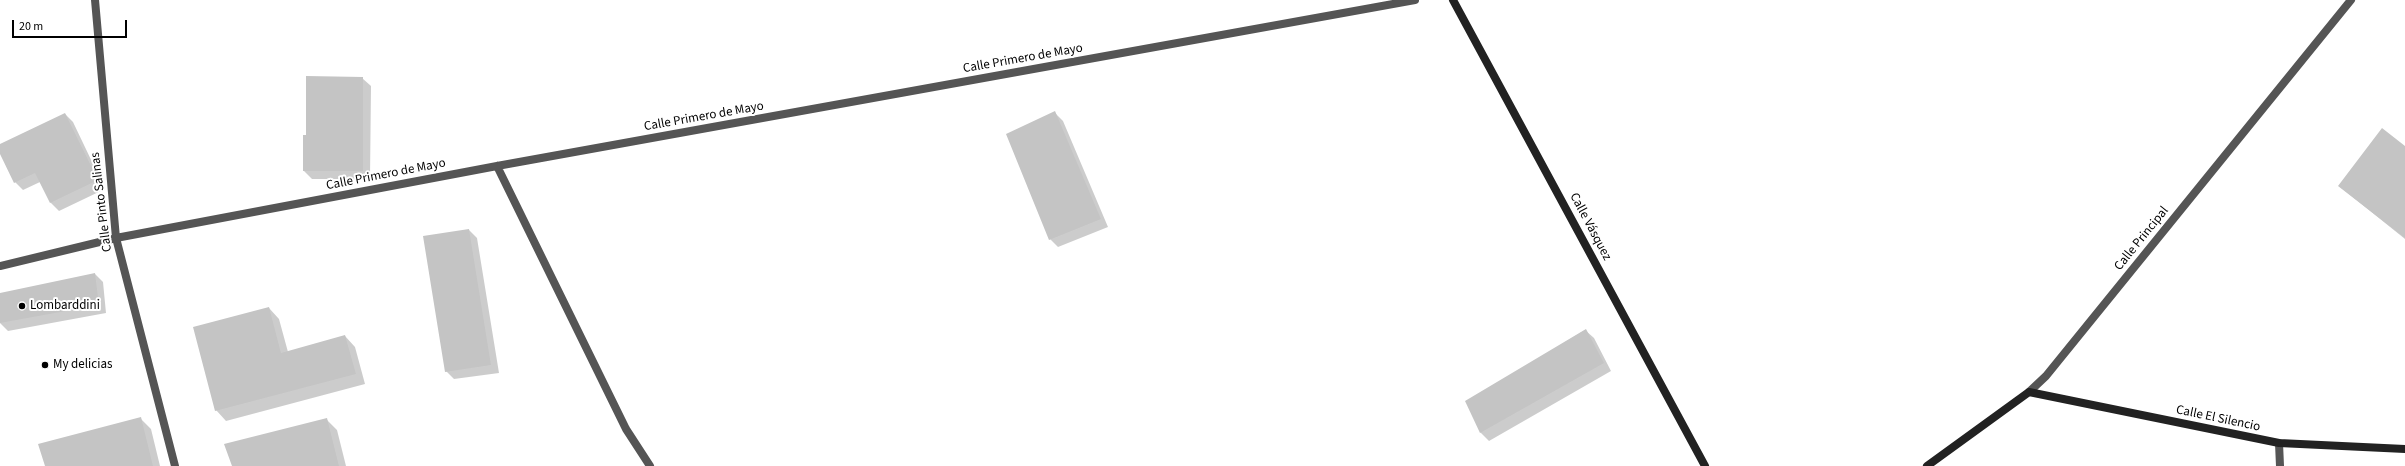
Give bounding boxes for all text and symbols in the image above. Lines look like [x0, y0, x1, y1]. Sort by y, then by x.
scale bar [14, 12, 129, 38]
text: 20 m [19, 18, 43, 35]
street label: Calle Primero de Mayo [962, 41, 1084, 77]
street label: Calle Primero de Mayo [643, 99, 765, 135]
street label: Calle Pinto Salinas [88, 151, 116, 253]
street label: Calle Primero de Mayo [325, 156, 447, 194]
street label: Calle Vásquez [1566, 191, 1614, 263]
street label: Calle Principal [2111, 204, 2173, 274]
place label: Lombarddini [30, 298, 100, 314]
marker: Lombarddini [17, 301, 27, 311]
place label: My delicias [53, 357, 112, 373]
marker: My delicias [40, 360, 50, 370]
street label: Calle El Silencio [2175, 402, 2261, 436]

